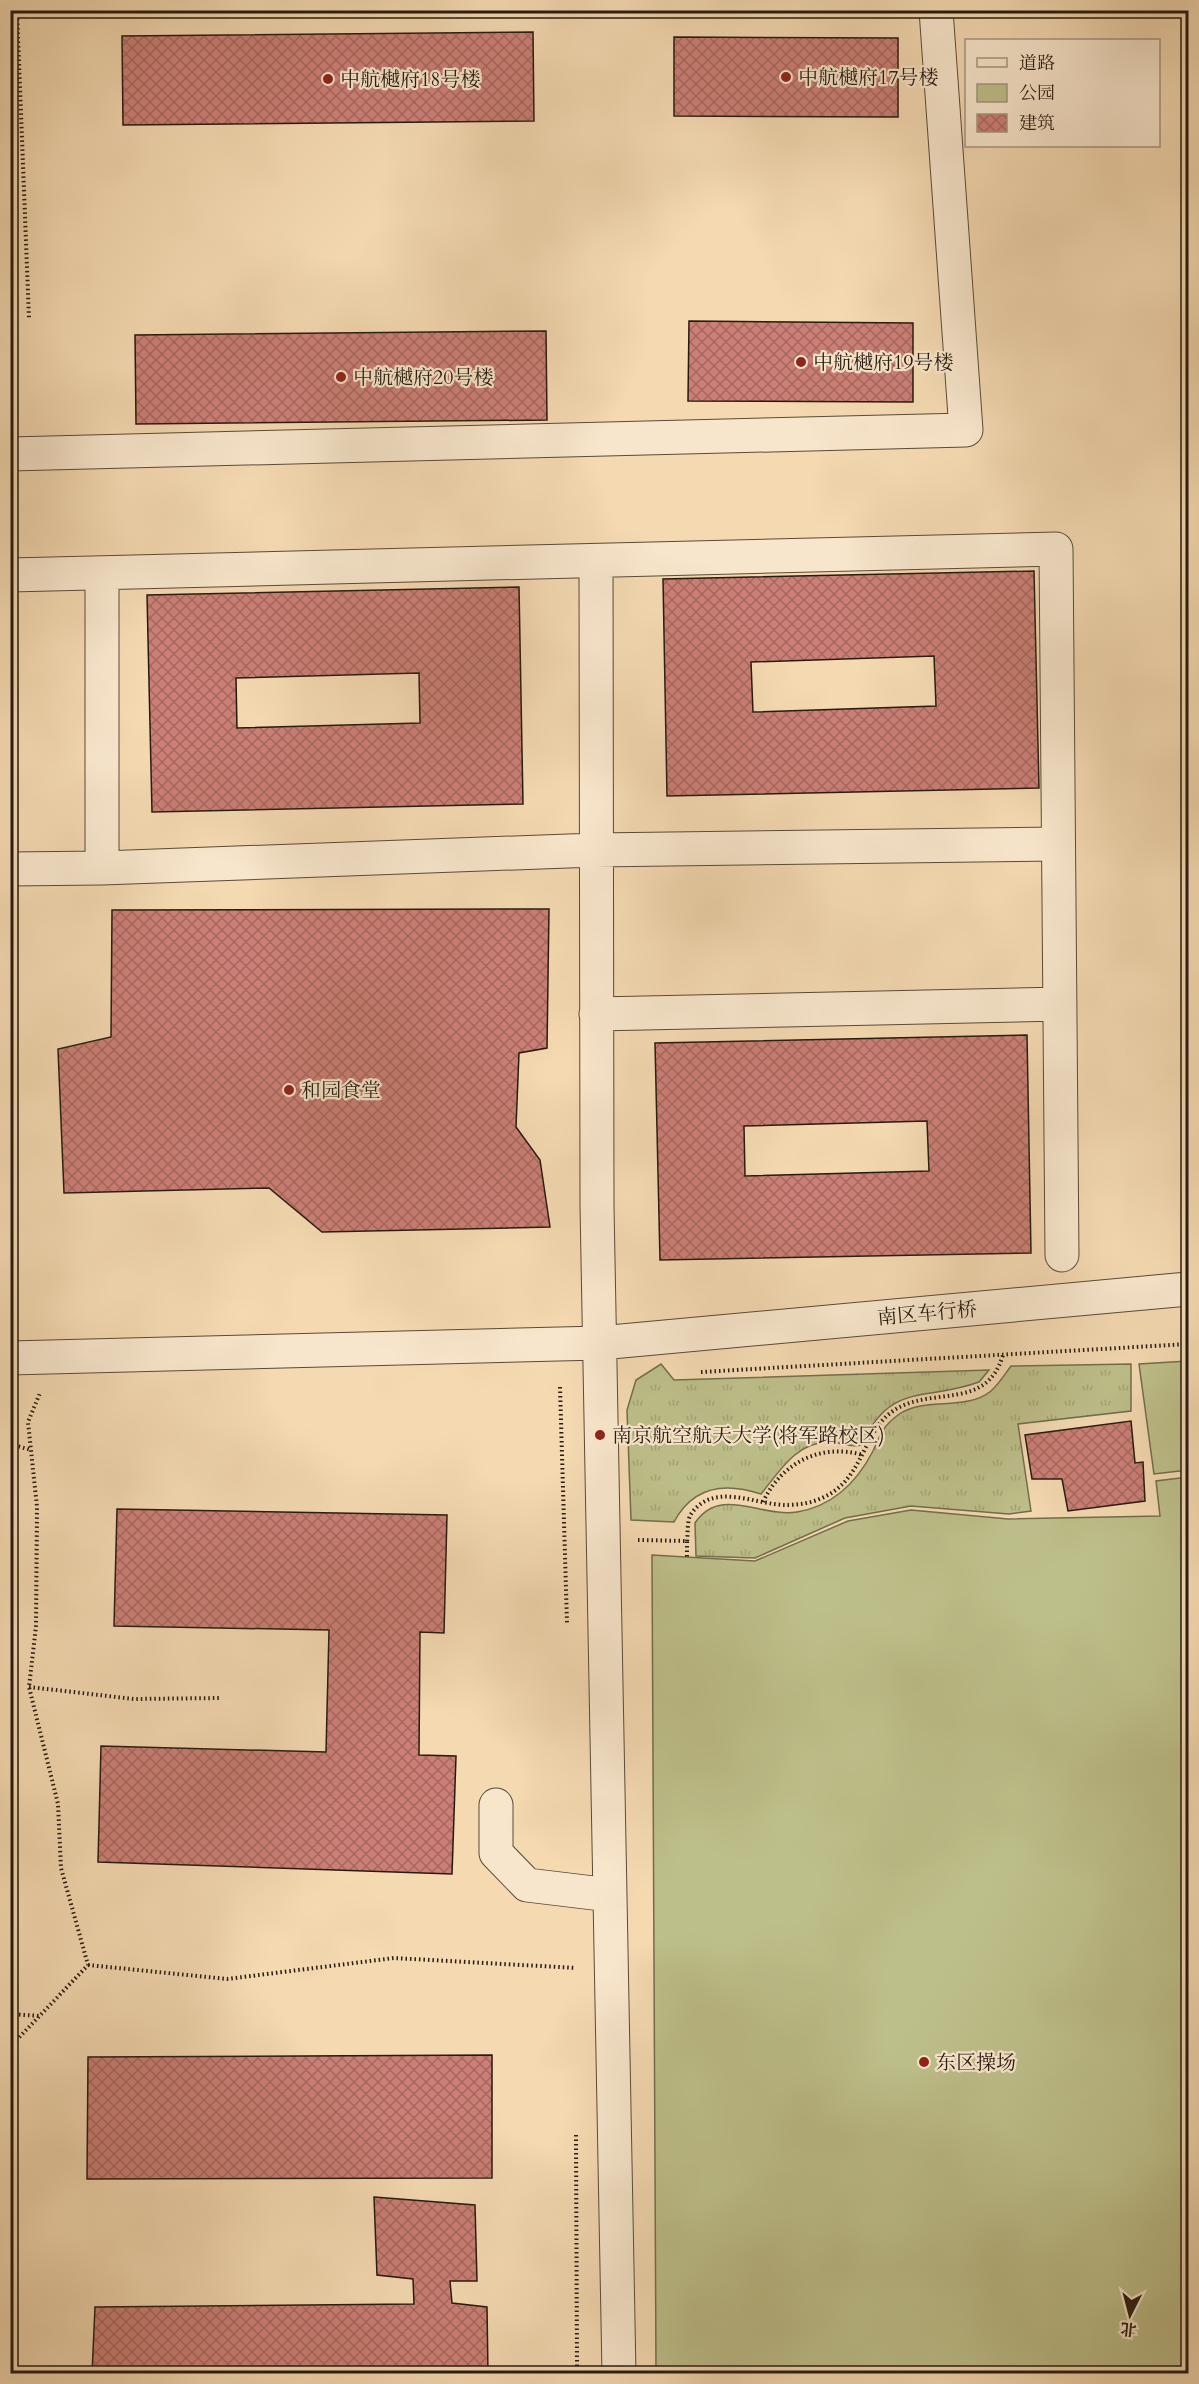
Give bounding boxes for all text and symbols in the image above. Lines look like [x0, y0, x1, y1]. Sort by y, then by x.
legend [965, 39, 1160, 147]
text: 道路 [1019, 51, 1055, 76]
place label: 中航樾府17号楼 [798, 64, 939, 91]
place label: 中航樾府18号楼 [340, 66, 481, 93]
marker: 中航樾府17号楼 [779, 70, 793, 84]
marker: 中航樾府18号楼 [321, 72, 335, 86]
text: 公园 [1019, 81, 1055, 106]
text: 建筑 [1019, 111, 1055, 136]
place label: 中航樾府19号楼 [813, 349, 954, 376]
marker: 中航樾府19号楼 [794, 355, 808, 369]
place label: 中航樾府20号楼 [353, 364, 494, 391]
marker: 中航樾府20号楼 [334, 370, 348, 384]
place label: 和园食堂 [301, 1077, 381, 1104]
marker: 和园食堂 [282, 1083, 296, 1097]
street label: 南区车行桥 [876, 1296, 978, 1331]
place label: 南京航空航天大学(将军路校区) [612, 1422, 885, 1449]
marker: 南京航空航天大学(将军路校区) [593, 1428, 607, 1442]
place label: 东区操场 [936, 2049, 1016, 2076]
marker: 东区操场 [917, 2055, 931, 2069]
north arrow [1100, 2285, 1160, 2345]
text: 北 [1119, 2317, 1138, 2341]

